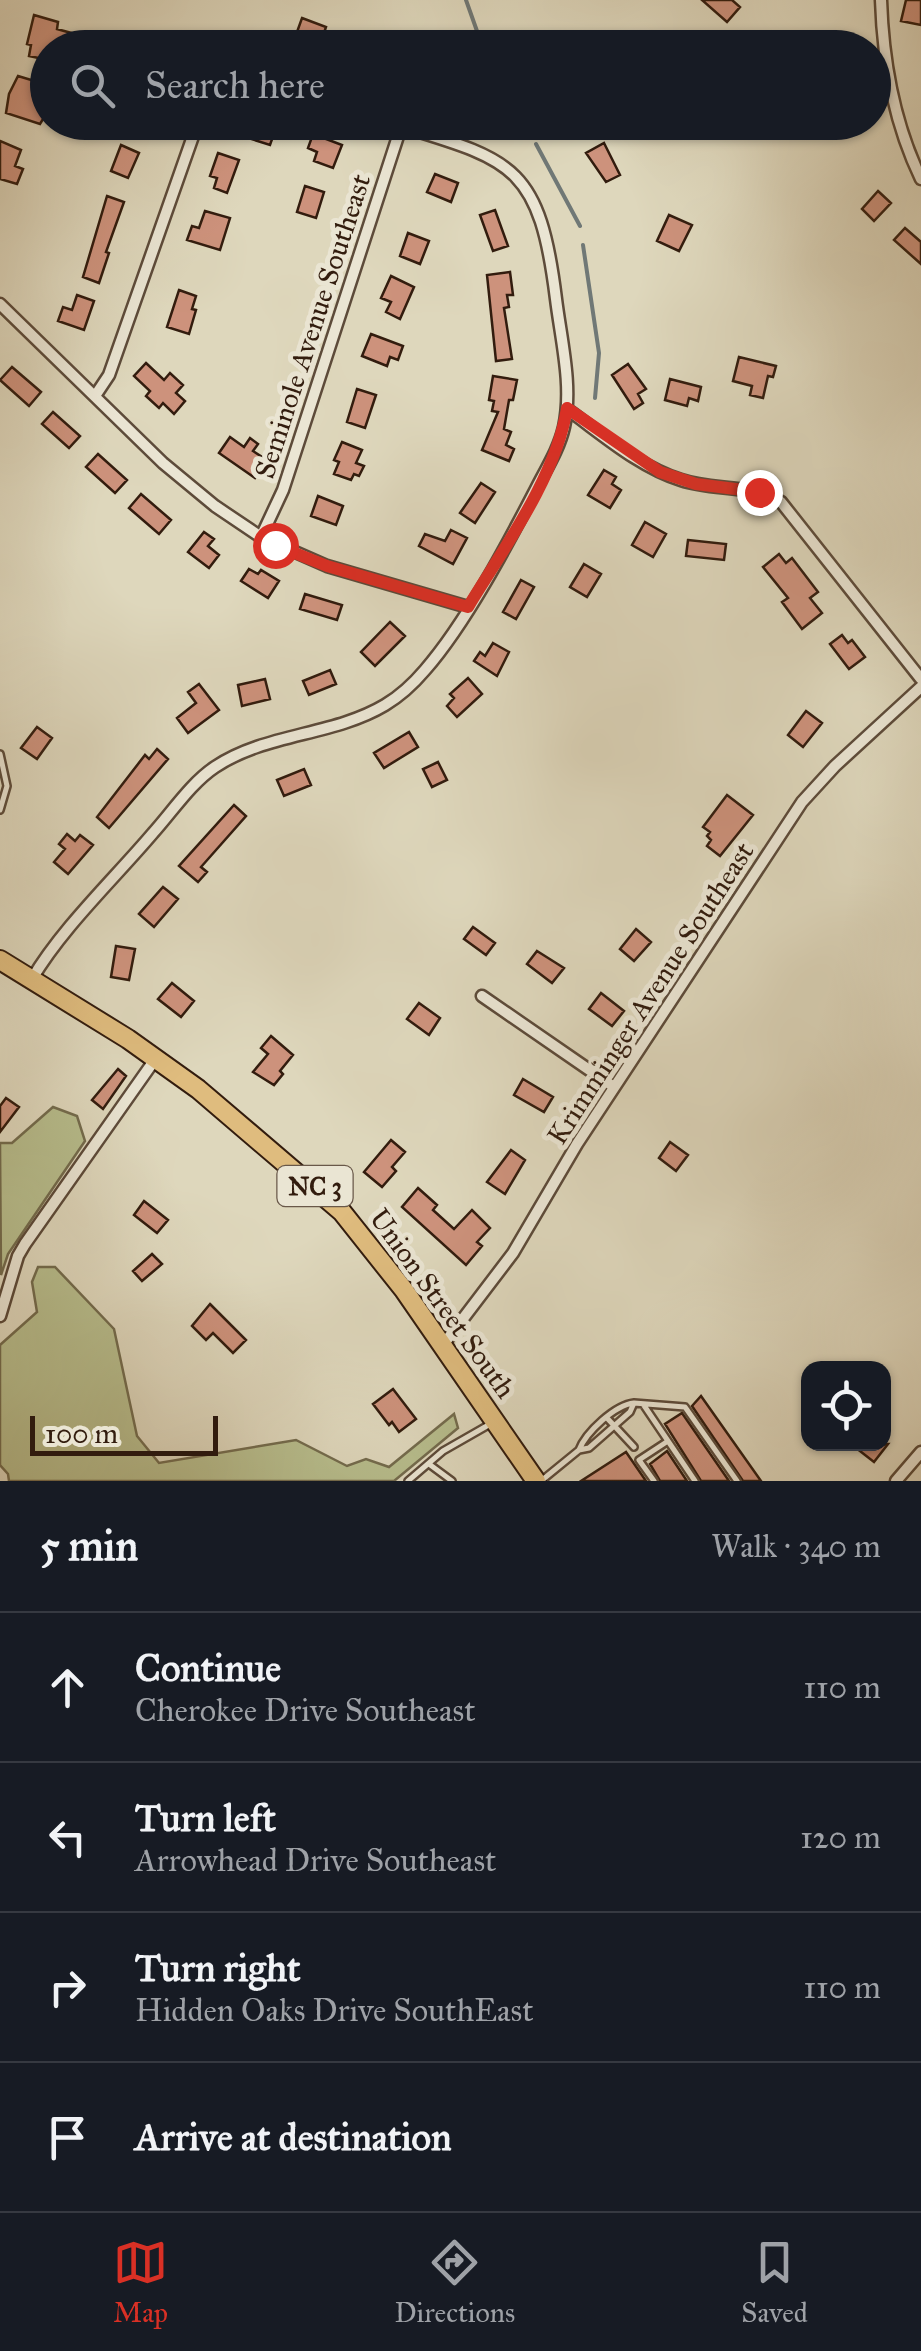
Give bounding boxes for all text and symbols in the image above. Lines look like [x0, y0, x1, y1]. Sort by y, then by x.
search box [30, 30, 891, 140]
icon: search [65, 58, 120, 113]
text: Search here [145, 62, 325, 108]
street label: Seminole Avenue Southeast [247, 169, 378, 483]
route end [737, 470, 783, 516]
route start [253, 523, 299, 569]
street label: Krimminger Avenue Southeast [539, 835, 761, 1151]
road number: NC 3 [278, 1166, 352, 1206]
street label: Union Street South [362, 1202, 523, 1405]
map controls [801, 1361, 891, 1451]
button: locate [801, 1361, 891, 1451]
scale bar [30, 1411, 218, 1456]
text: 100 m [45, 1416, 118, 1451]
text: 5 min [40, 1520, 138, 1572]
text: Walk · 340 m [711, 1527, 881, 1566]
text: Continue [135, 1645, 281, 1691]
icon: ahead [40, 1660, 95, 1715]
text: 110 m [803, 1668, 881, 1707]
text: Cherokee Drive Southeast [135, 1691, 476, 1730]
text: Turn left [135, 1795, 276, 1841]
icon: left [40, 1810, 95, 1865]
text: 120 m [800, 1818, 881, 1857]
text: Arrowhead Drive Southeast [135, 1841, 496, 1880]
text: Turn right [135, 1945, 301, 1991]
icon: right [40, 1960, 95, 2015]
text: 110 m [803, 1968, 881, 2007]
text: Hidden Oaks Drive SouthEast [135, 1991, 534, 2030]
icon: arrive [40, 2110, 95, 2165]
text: Arrive at destination [135, 2114, 452, 2160]
tab: Map [113, 2235, 168, 2330]
tab: Directions [394, 2235, 515, 2330]
tab: Saved [741, 2235, 808, 2330]

